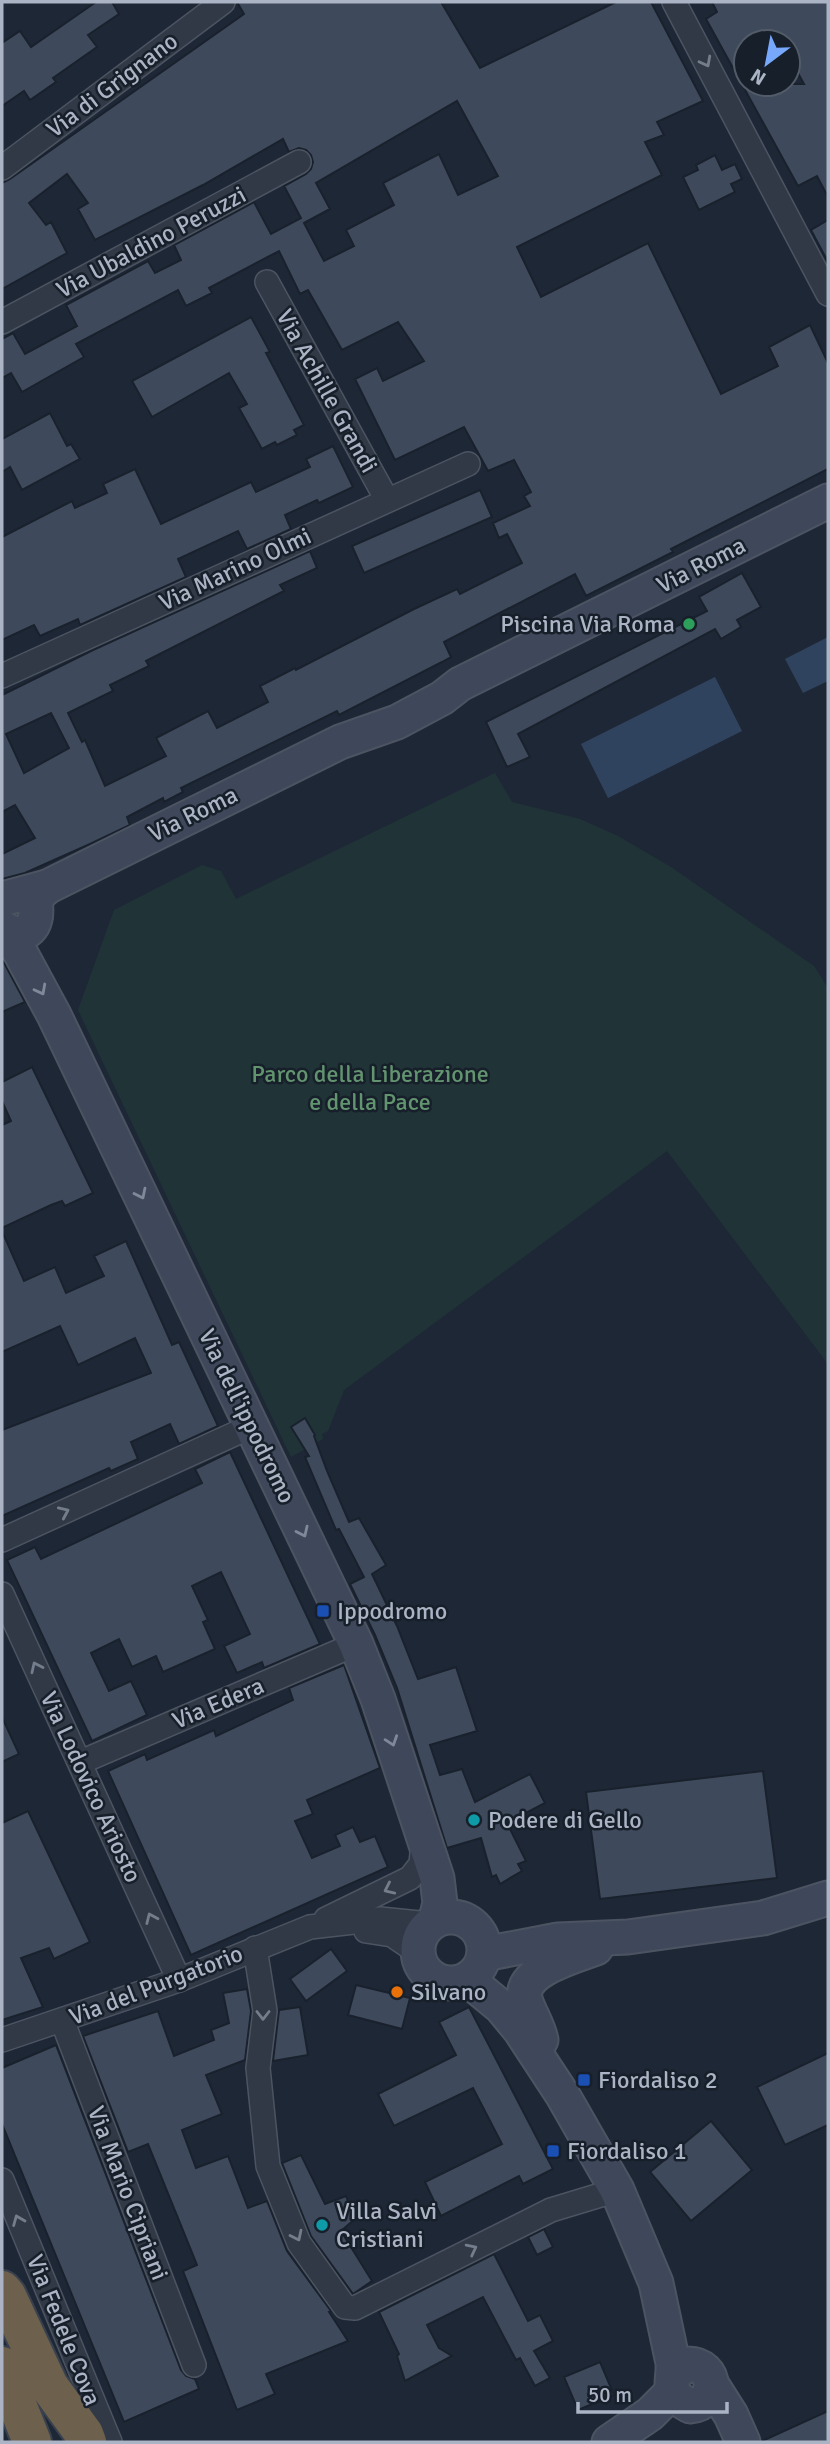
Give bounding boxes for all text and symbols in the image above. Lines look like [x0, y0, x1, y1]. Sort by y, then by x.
street label: Via di Grignano [40, 26, 184, 144]
north arrow [732, 28, 802, 98]
one-way arrow [697, 55, 711, 67]
text: N [747, 63, 770, 90]
street label: Via Ubaldino Peruzzi [51, 179, 251, 305]
street label: Via Achille Grandi [270, 304, 384, 478]
street label: Via Marino Olmi [154, 521, 316, 617]
street label: Via Roma [652, 530, 750, 600]
place label: Piscina Via Roma [500, 609, 675, 639]
marker: Piscina Via Roma [681, 616, 697, 632]
street label: Via Roma [143, 780, 243, 848]
one-way arrow [33, 983, 46, 995]
park label: Parco della Liberazione e della Pace [251, 1059, 489, 1117]
one-way arrow [132, 1187, 146, 1199]
street label: Via dell'ippodromo [192, 1324, 302, 1508]
one-way arrow [57, 1506, 69, 1520]
one-way arrow [294, 1525, 308, 1537]
place label: Ippodromo [337, 1596, 447, 1626]
marker: Ippodromo [315, 1603, 331, 1619]
one-way arrow [30, 1662, 44, 1674]
street label: Via Edera [168, 1670, 268, 1736]
street label: Via Lodovico Ariosto [34, 1687, 148, 1887]
one-way arrow [384, 1734, 398, 1746]
place label: Podere di Gello [488, 1805, 642, 1835]
marker: Podere di Gello [466, 1812, 482, 1828]
one-way arrow [384, 1881, 396, 1895]
one-way arrow [145, 1913, 159, 1925]
street label: Via del Purgatorio [65, 1938, 247, 2032]
place label: Silvano [411, 1977, 486, 2007]
marker: Silvano [389, 1984, 405, 2000]
one-way arrow [255, 2010, 271, 2021]
place label: Fiordaliso 2 [598, 2065, 718, 2095]
marker: Fiordaliso 2 [576, 2072, 592, 2088]
street label: Via Mario Cipriani [81, 2102, 175, 2284]
place label: Fiordaliso 1 [567, 2136, 687, 2166]
marker: Fiordaliso 1 [545, 2143, 561, 2159]
place label: Villa Salvi Cristiani [336, 2196, 437, 2254]
one-way arrow [13, 2215, 27, 2227]
marker: Villa Salvi Cristiani [314, 2217, 330, 2233]
one-way arrow [288, 2229, 302, 2241]
one-way arrow [465, 2244, 477, 2258]
street label: Via Fedele Cova [20, 2250, 108, 2410]
scale bar [578, 2370, 727, 2414]
text: 50 m [588, 2382, 632, 2408]

